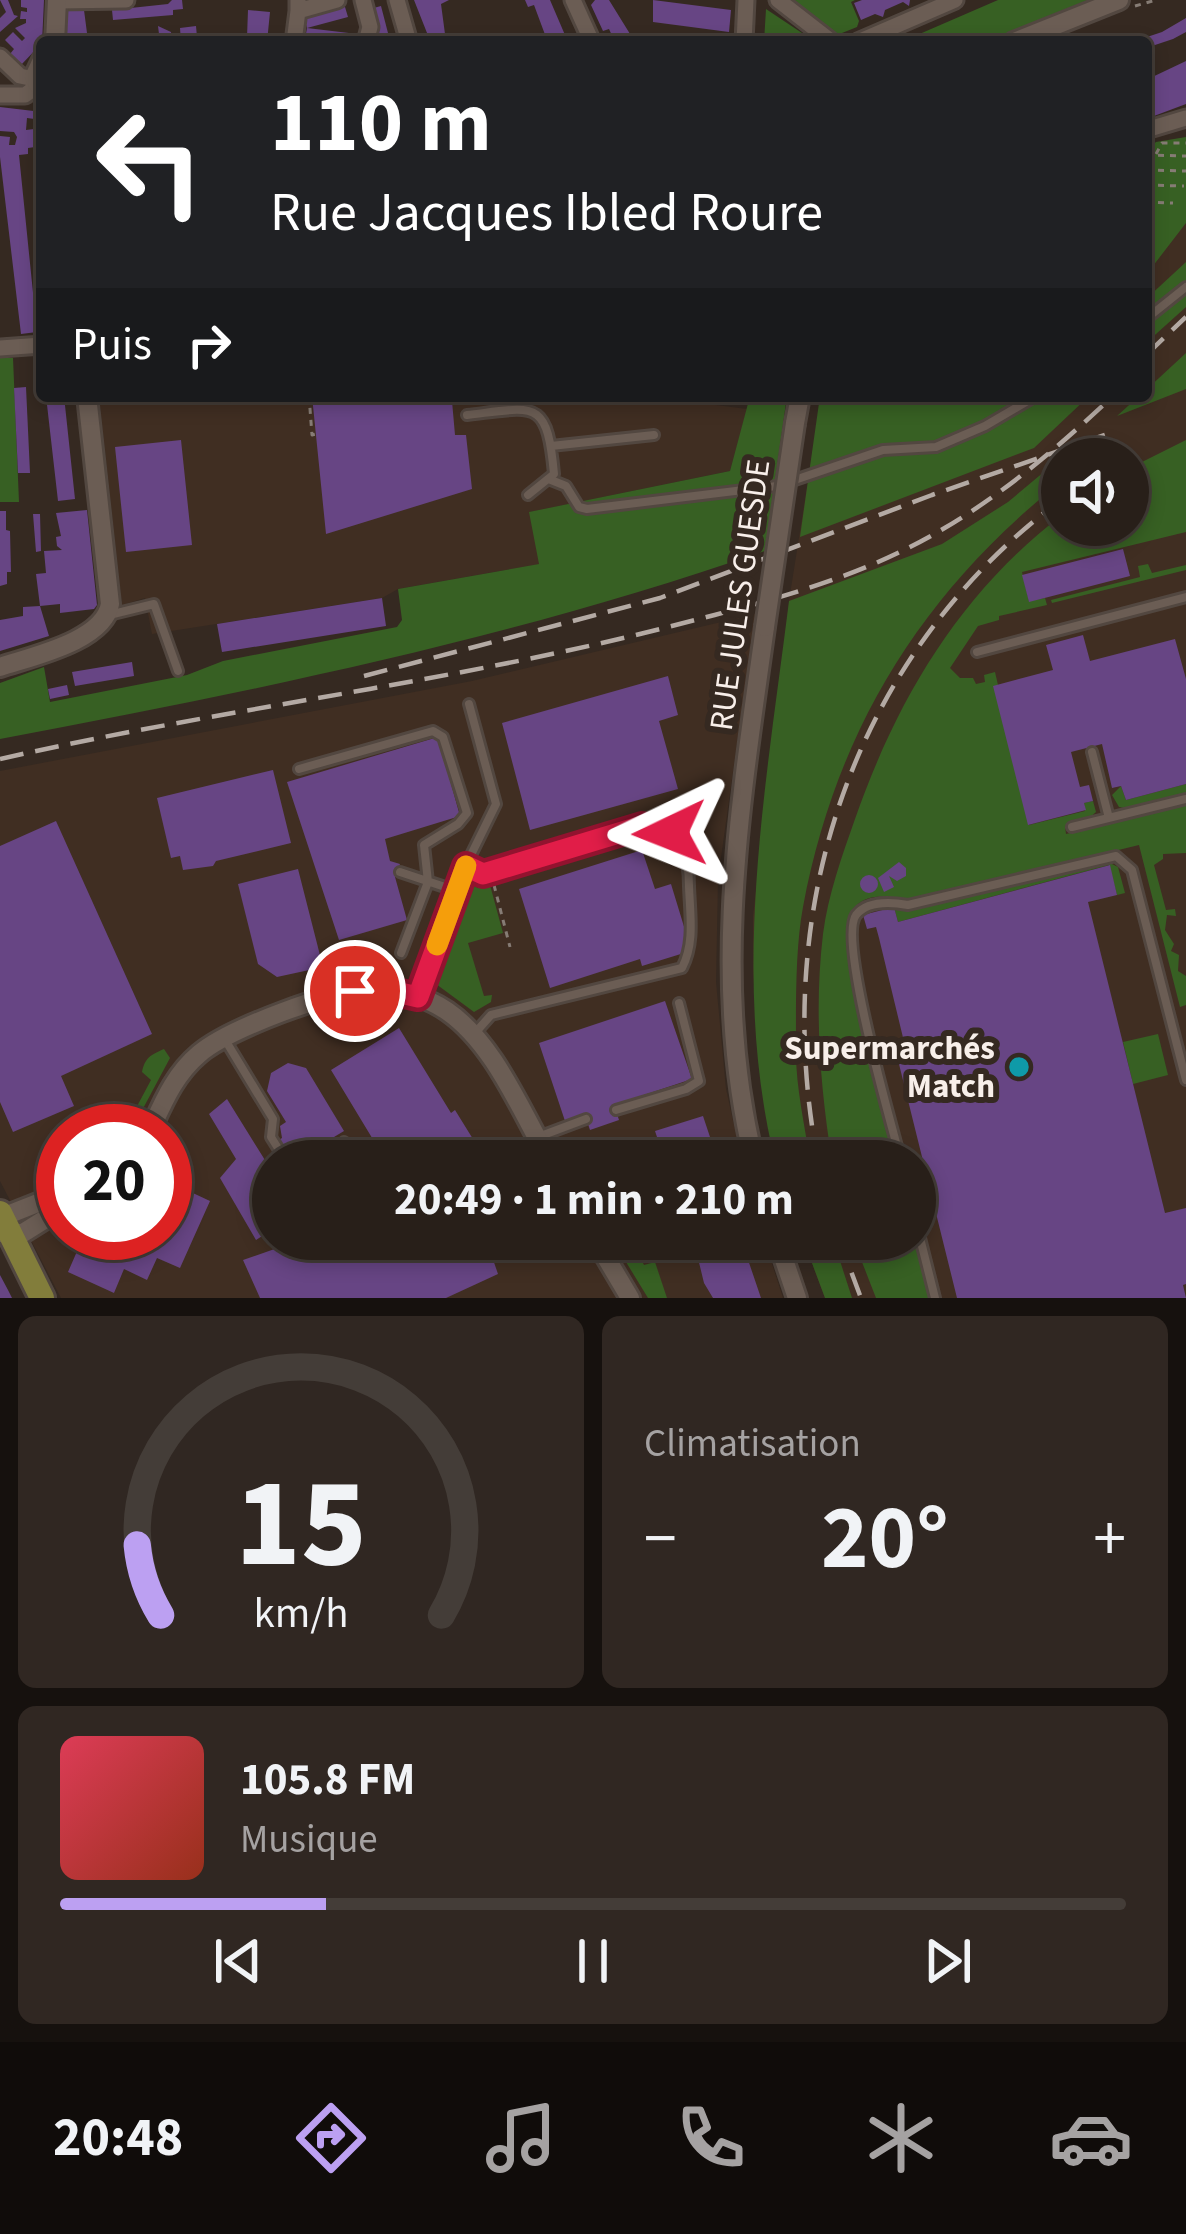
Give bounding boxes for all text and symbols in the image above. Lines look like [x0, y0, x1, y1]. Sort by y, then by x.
text: 110 m [270, 64, 492, 184]
icon: left [72, 84, 228, 240]
text: Rue Jacques Ibled Roure [270, 175, 823, 252]
icon: right [176, 312, 242, 378]
text: Puis [72, 313, 152, 377]
map controls [1041, 438, 1149, 546]
button: sound [1041, 438, 1149, 546]
street label: RUE JULES GUESDE [698, 456, 782, 734]
position arrow [607, 770, 733, 896]
pin [304, 940, 406, 1042]
icon: arrive [322, 958, 388, 1024]
place label: Supermarchés Match [784, 1025, 995, 1110]
marker: Supermarchés Match [1006, 1054, 1032, 1080]
speed limit sign: 20 [36, 1104, 192, 1260]
text: 20:49 · 1 min · 210 m [394, 1168, 794, 1232]
text: Climatisation [644, 1416, 861, 1472]
text: 15 [235, 1436, 367, 1614]
text: 20° [821, 1475, 949, 1603]
text: − [644, 1492, 677, 1586]
text: + [1093, 1492, 1126, 1586]
text: km/h [253, 1583, 349, 1644]
text: 105.8 FM [240, 1748, 415, 1812]
text: Musique [240, 1812, 378, 1868]
icon: previous [205, 1928, 271, 1994]
icon: pause [560, 1928, 626, 1994]
icon: next [915, 1928, 981, 1994]
icon: directions [289, 2096, 373, 2180]
icon: music [479, 2096, 563, 2180]
icon: phone [669, 2096, 753, 2180]
icon: climate [859, 2096, 943, 2180]
icon: car [1049, 2096, 1133, 2180]
text: 20:48 [53, 2100, 183, 2177]

